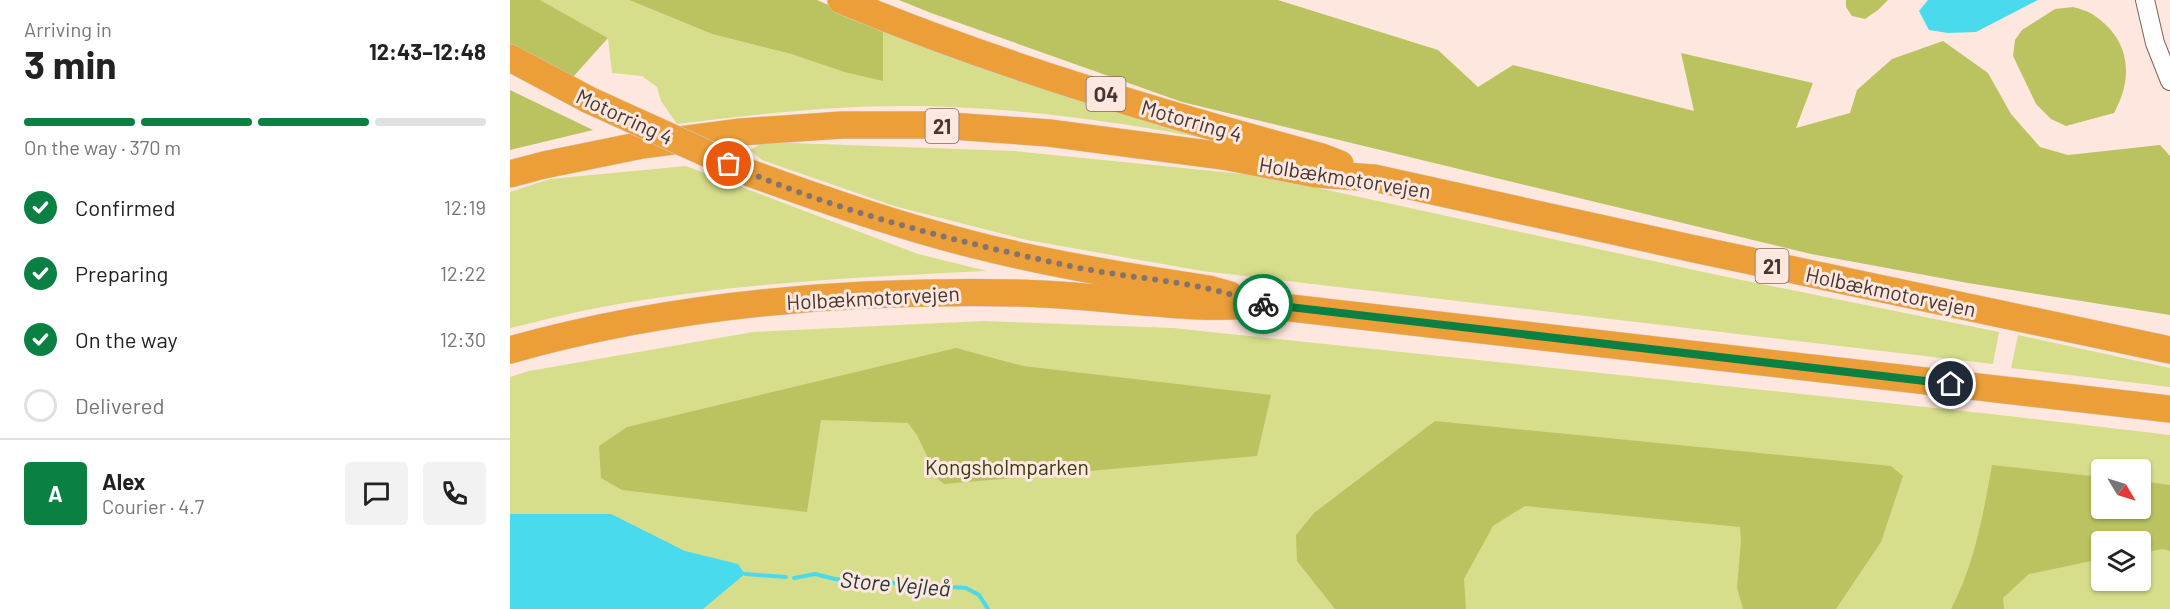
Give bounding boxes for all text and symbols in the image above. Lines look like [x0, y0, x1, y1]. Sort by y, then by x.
text: Arriving in [24, 17, 112, 41]
text: 12:43–12:48 [369, 38, 486, 64]
text: 3 min [24, 40, 117, 87]
road number: O4 [1086, 77, 1126, 111]
street label: Motorring 4 [573, 83, 677, 149]
street label: Motorring 4 [1139, 94, 1245, 146]
road number: 21 [926, 109, 958, 143]
text: On the way · 370 m [24, 135, 181, 159]
pin [703, 138, 754, 189]
icon: bag [712, 147, 745, 180]
street label: Holbækmotorvejen [1257, 151, 1433, 203]
icon: check [24, 191, 57, 224]
text: Confirmed [75, 194, 175, 220]
text: 12:19 [444, 195, 486, 219]
road number: 21 [1756, 249, 1788, 283]
icon: check [24, 257, 57, 290]
text: Preparing [75, 260, 168, 286]
text: 12:22 [440, 261, 486, 285]
street label: Holbækmotorvejen [1804, 261, 1978, 321]
courier [1233, 274, 1293, 334]
street label: Holbækmotorvejen [786, 280, 960, 314]
icon: bike [1247, 288, 1280, 321]
icon: check [24, 323, 57, 356]
text: On the way [75, 326, 178, 352]
text: 12:30 [440, 327, 486, 351]
pin [1925, 358, 1976, 409]
icon: home [1934, 367, 1967, 400]
text: Delivered [75, 392, 164, 418]
park label: Kongsholmparken [925, 454, 1089, 479]
north arrow [2091, 459, 2151, 519]
map controls [2091, 459, 2151, 591]
button: chat [345, 462, 408, 525]
button: phone [423, 462, 486, 525]
text: Alex [102, 468, 145, 494]
text: A [48, 480, 63, 506]
text: Courier · 4.7 [102, 494, 204, 518]
button: layers [2091, 531, 2151, 591]
water label: Store Vejleå [839, 565, 951, 601]

